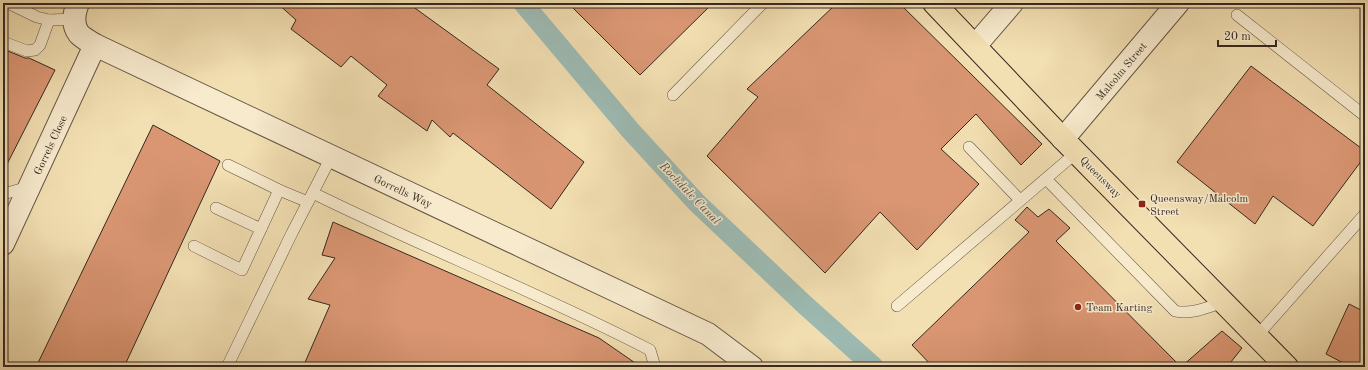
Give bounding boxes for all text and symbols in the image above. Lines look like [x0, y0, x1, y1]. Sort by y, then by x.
scale bar [1218, 22, 1276, 48]
text: 20 m [1224, 31, 1251, 43]
street label: Malcolm Street [1095, 41, 1150, 103]
street label: Gorrels Close [33, 114, 70, 177]
street label: Queensway [1077, 155, 1123, 201]
water label: Rochdale Canal [656, 160, 722, 227]
street label: Gorrells Way [371, 174, 433, 211]
place label: Queensway/Malcolm Street [1150, 194, 1248, 218]
marker: Queensway/Malcolm Street [1137, 199, 1147, 209]
marker: Team Karting [1073, 302, 1083, 312]
place label: Team Karting [1086, 303, 1152, 314]

